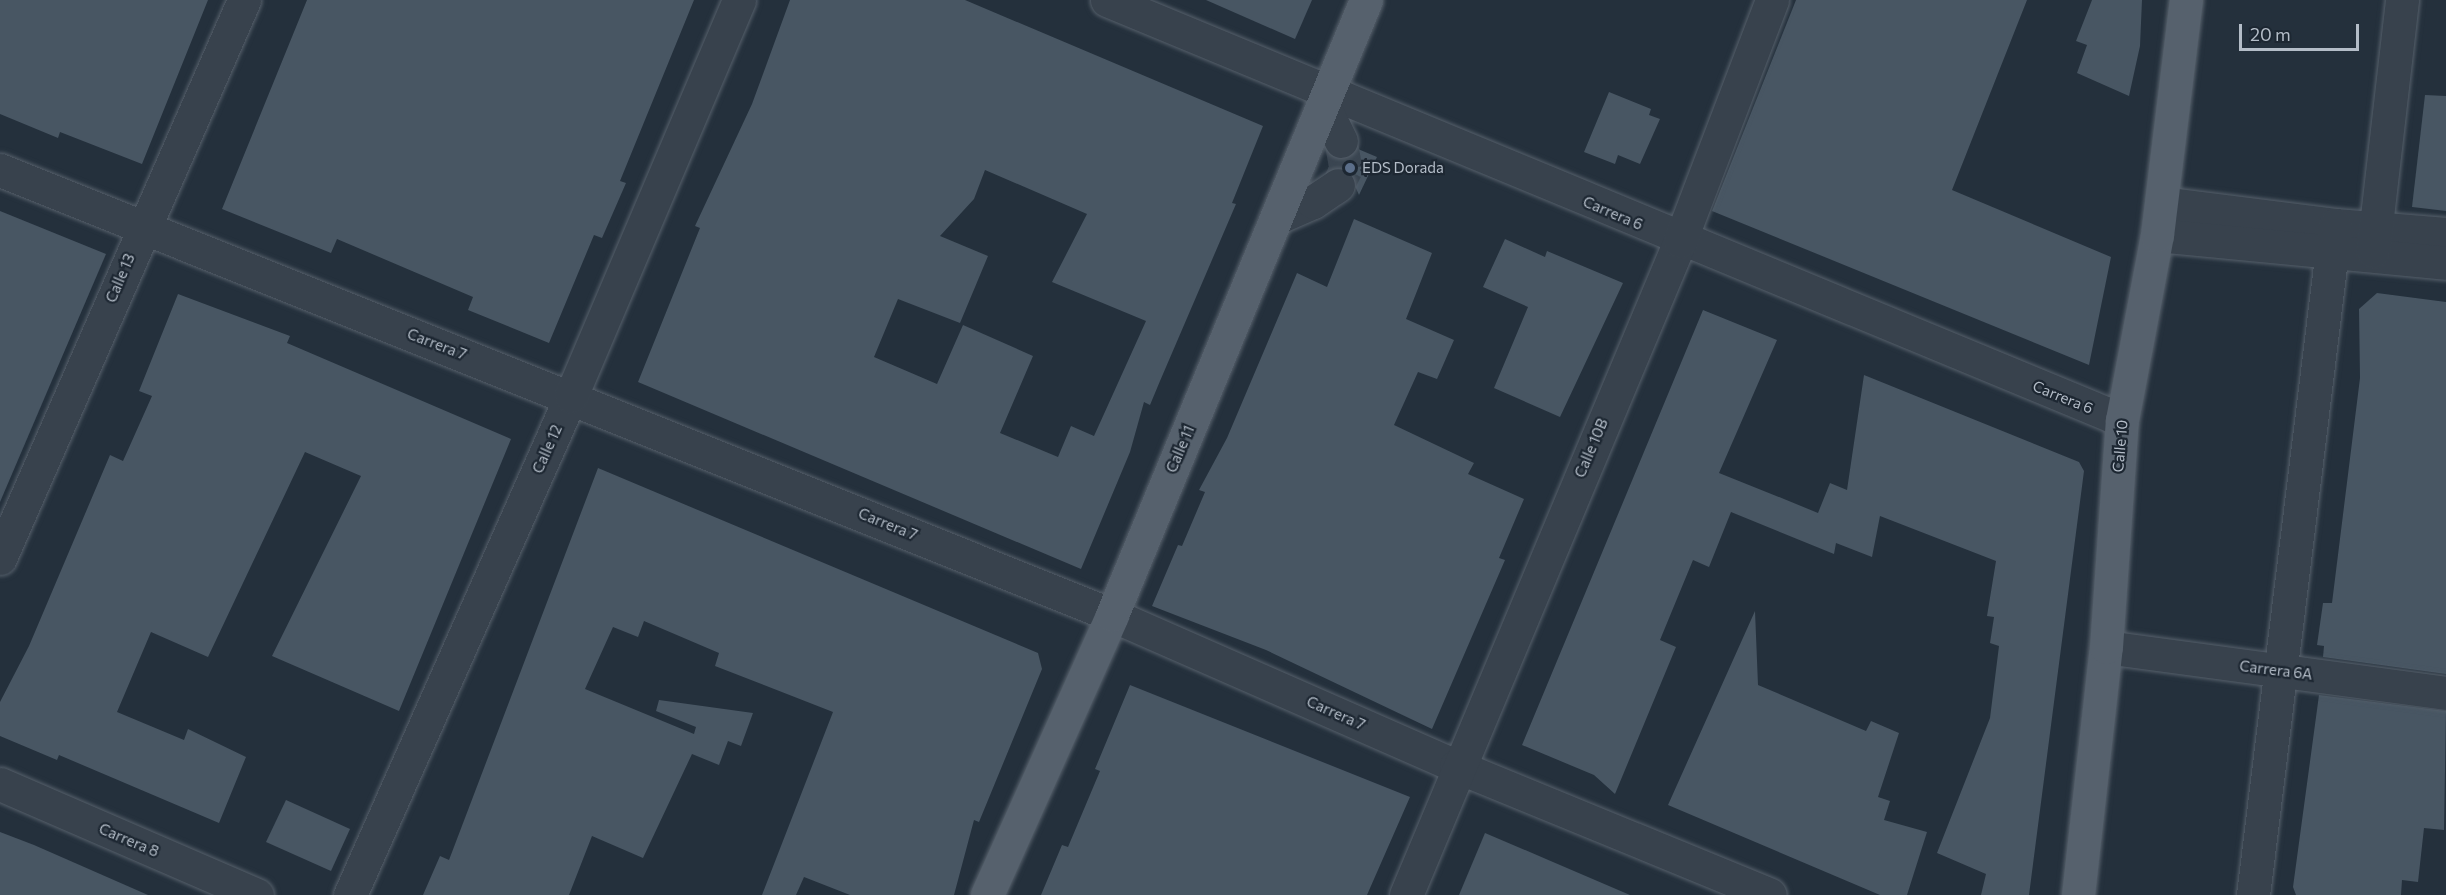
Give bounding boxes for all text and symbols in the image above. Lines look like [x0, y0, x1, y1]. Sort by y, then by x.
scale bar [2242, 12, 2362, 50]
text: 20 m [2250, 23, 2291, 45]
place label: EDS Dorada [1362, 159, 1444, 177]
marker: EDS Dorada [1343, 161, 1357, 175]
street label: Carrera 6 [1580, 192, 1646, 234]
street label: Calle 13 [102, 251, 138, 305]
street label: Carrera 7 [405, 324, 469, 364]
street label: Carrera 6 [2030, 377, 2096, 417]
street label: Calle 10B [1571, 416, 1611, 480]
street label: Calle 10 [2109, 419, 2131, 473]
street label: Calle 12 [528, 422, 566, 476]
street label: Calle 11 [1162, 423, 1198, 475]
street label: Carrera 7 [856, 504, 920, 544]
street label: Carrera 6A [2238, 657, 2314, 683]
street label: Carrera 7 [1304, 692, 1368, 734]
street label: Carrera 8 [96, 819, 162, 861]

